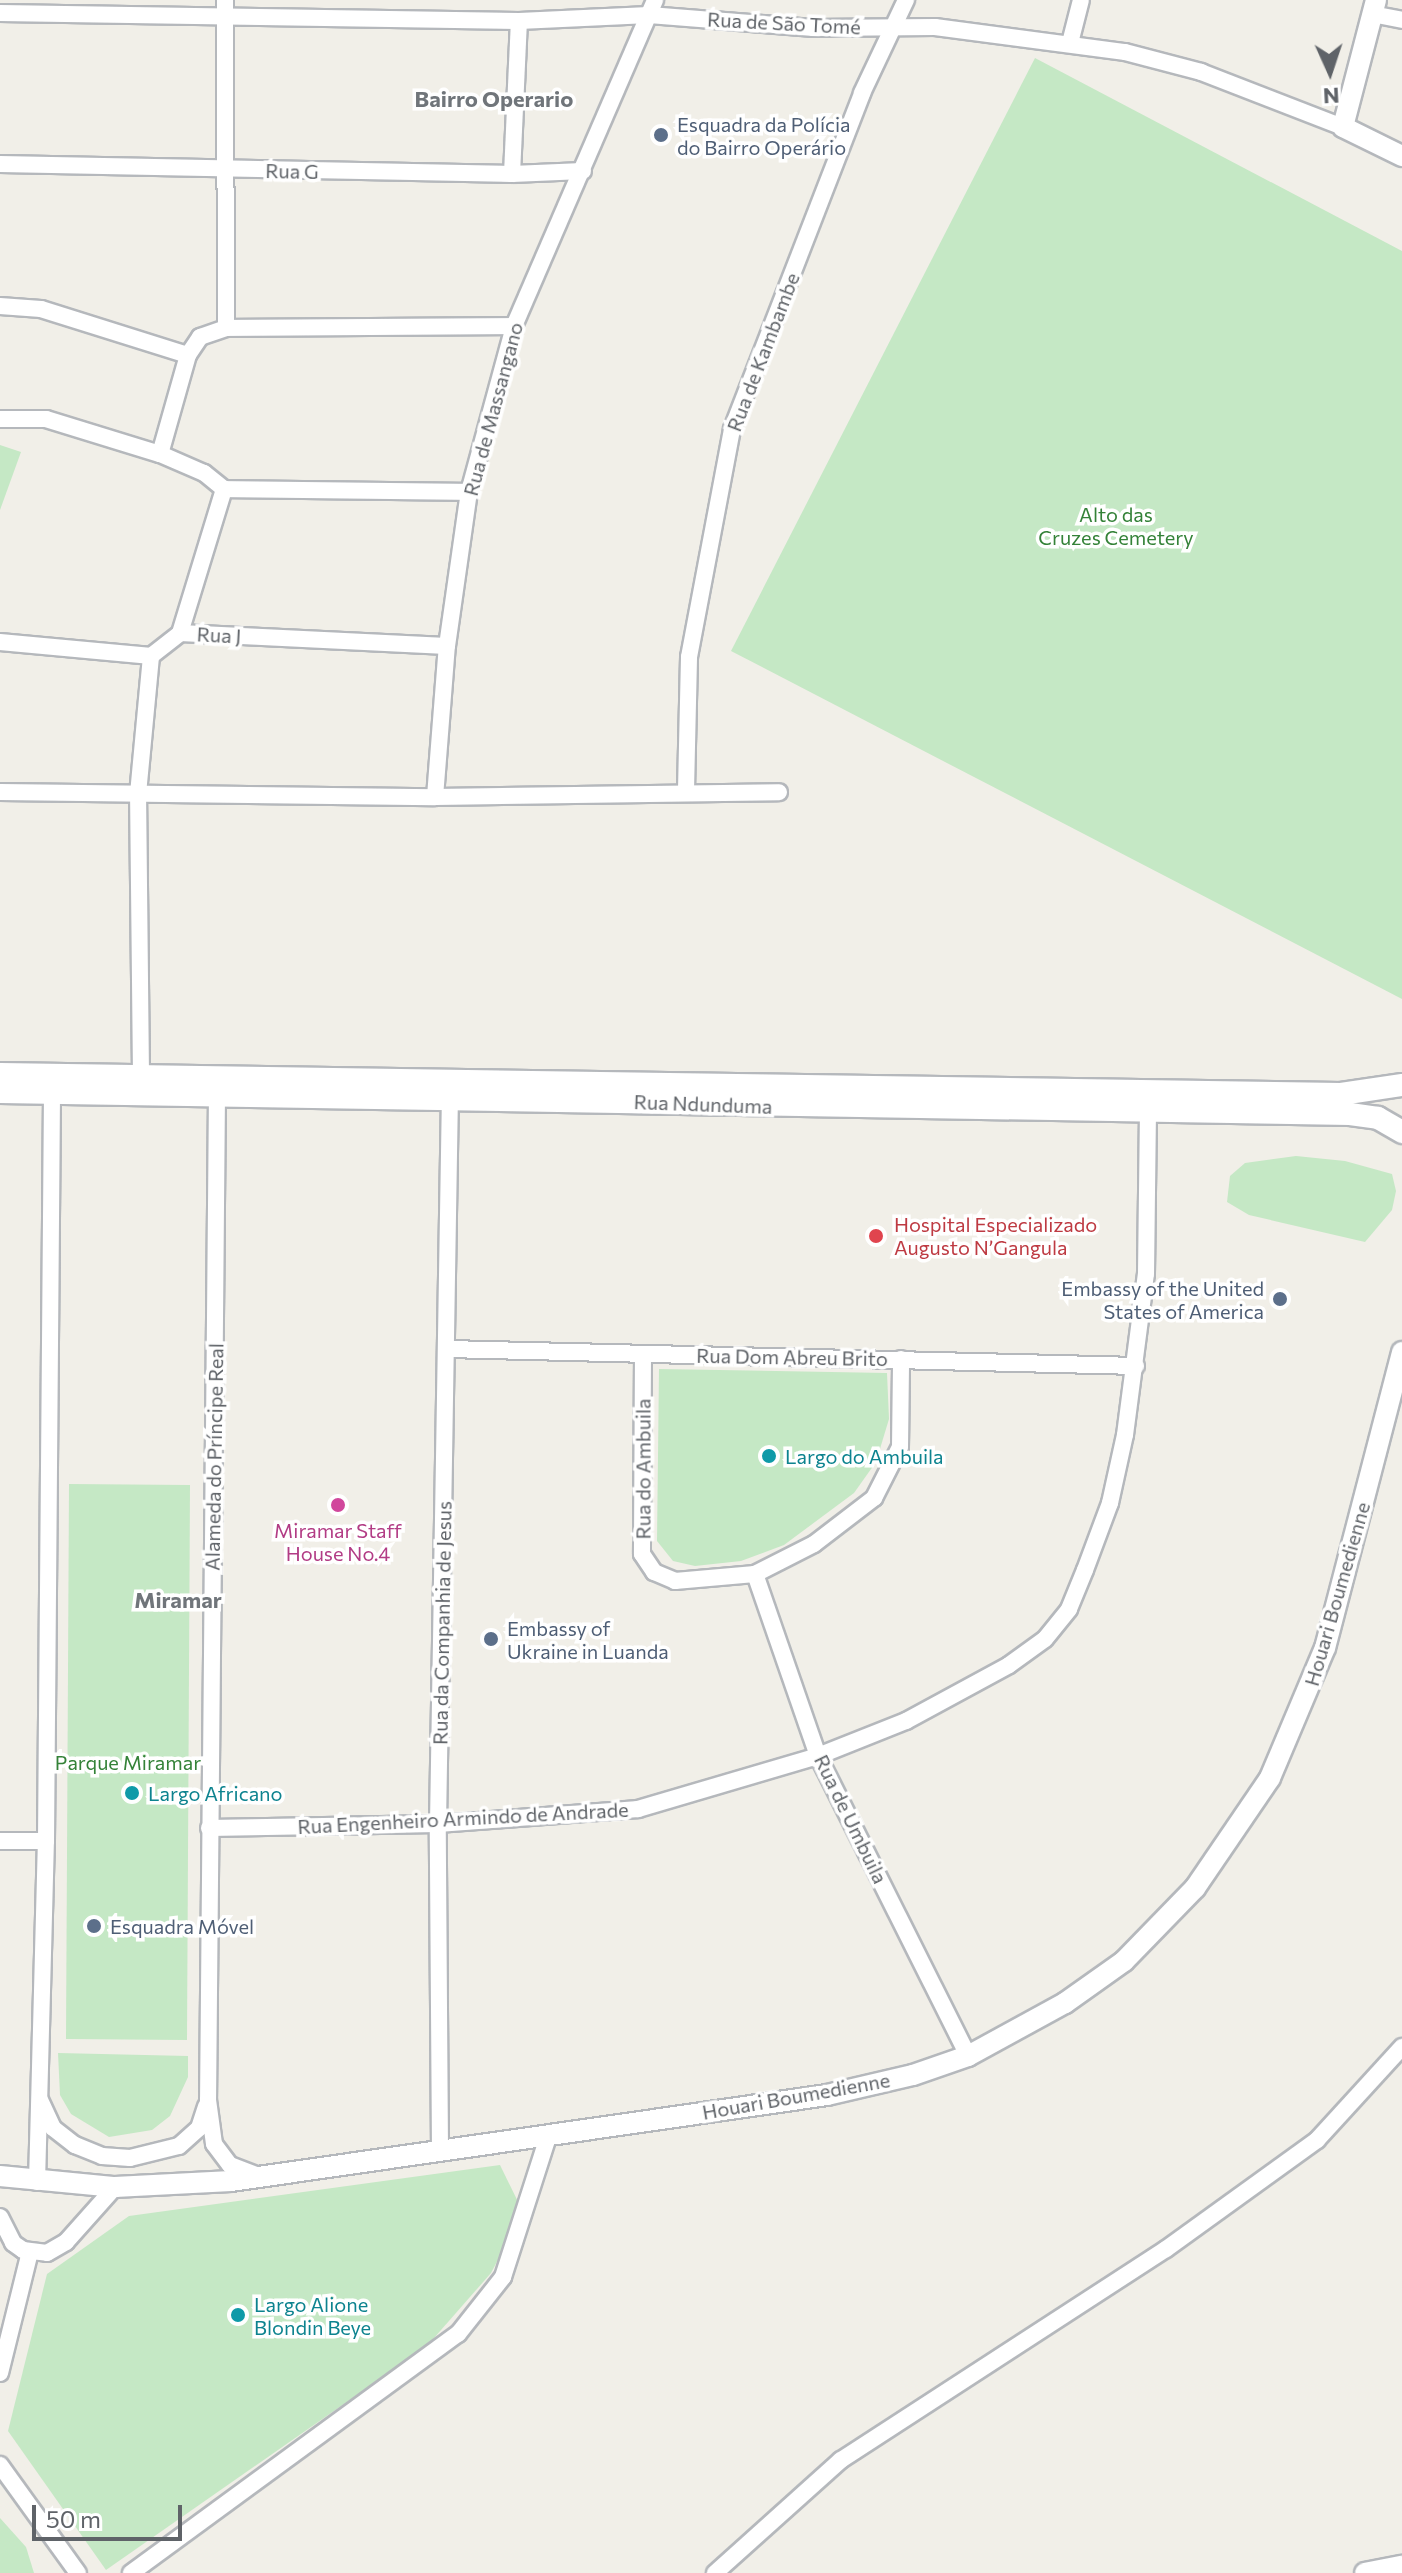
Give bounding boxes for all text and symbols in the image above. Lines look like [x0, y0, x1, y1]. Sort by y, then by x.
street label: Rua de São Tomé [707, 7, 861, 39]
north arrow [1290, 32, 1370, 112]
text: N [1322, 83, 1340, 110]
district label: Bairro Operario [415, 86, 573, 112]
place label: Esquadra da Polícia do Bairro Operário [677, 112, 851, 159]
marker: Esquadra da Polícia do Bairro Operário [652, 126, 670, 144]
street label: Rua G [265, 159, 319, 183]
street label: Rua de Kambambe [722, 269, 804, 435]
street label: Rua de Massangano [458, 320, 528, 498]
park label: Alto das Cruzes Cemetery [1038, 503, 1194, 550]
street label: Rua J [196, 622, 242, 648]
street label: Rua Ndunduma [633, 1090, 773, 1118]
place label: Hospital Especializado Augusto N’Gangula [894, 1212, 1097, 1259]
marker: Hospital Especializado Augusto N’Gangula [865, 1225, 887, 1247]
place label: Embassy of the United States of America [1061, 1276, 1264, 1323]
marker: Embassy of the United States of America [1271, 1290, 1289, 1308]
street label: Alameda do Príncipe Real [200, 1343, 228, 1571]
street label: Rua Dom Abreu Brito [696, 1343, 888, 1371]
street label: Rua do Ambuila [631, 1398, 655, 1540]
place label: Largo do Ambuila [785, 1444, 944, 1468]
marker: Largo do Ambuila [760, 1447, 778, 1465]
marker: Miramar Staff House No.4 [329, 1496, 347, 1514]
street label: Houari Boumedienne [1299, 1499, 1375, 1689]
street label: Rua da Companhia de Jesus [428, 1501, 456, 1745]
place label: Miramar Staff House No.4 [274, 1518, 402, 1565]
district label: Miramar [134, 1587, 222, 1613]
place label: Embassy of Ukraine in Luanda [507, 1616, 669, 1663]
marker: Embassy of Ukraine in Luanda [482, 1630, 500, 1648]
park label: Parque Miramar [55, 1750, 201, 1774]
street label: Rua de Umbuila [809, 1751, 893, 1887]
place label: Largo Africano [148, 1781, 283, 1805]
marker: Largo Africano [123, 1784, 141, 1802]
street label: Rua Engenheiro Armindo de Andrade [297, 1797, 629, 1839]
place label: Esquadra Móvel [110, 1914, 254, 1938]
marker: Esquadra Móvel [85, 1917, 103, 1935]
street label: Houari Boumedienne [700, 2068, 892, 2124]
place label: Largo Alione Blondin Beye [254, 2292, 371, 2339]
marker: Largo Alione Blondin Beye [229, 2306, 247, 2324]
scale bar [36, 2489, 186, 2539]
text: 50 m [46, 2504, 101, 2533]

